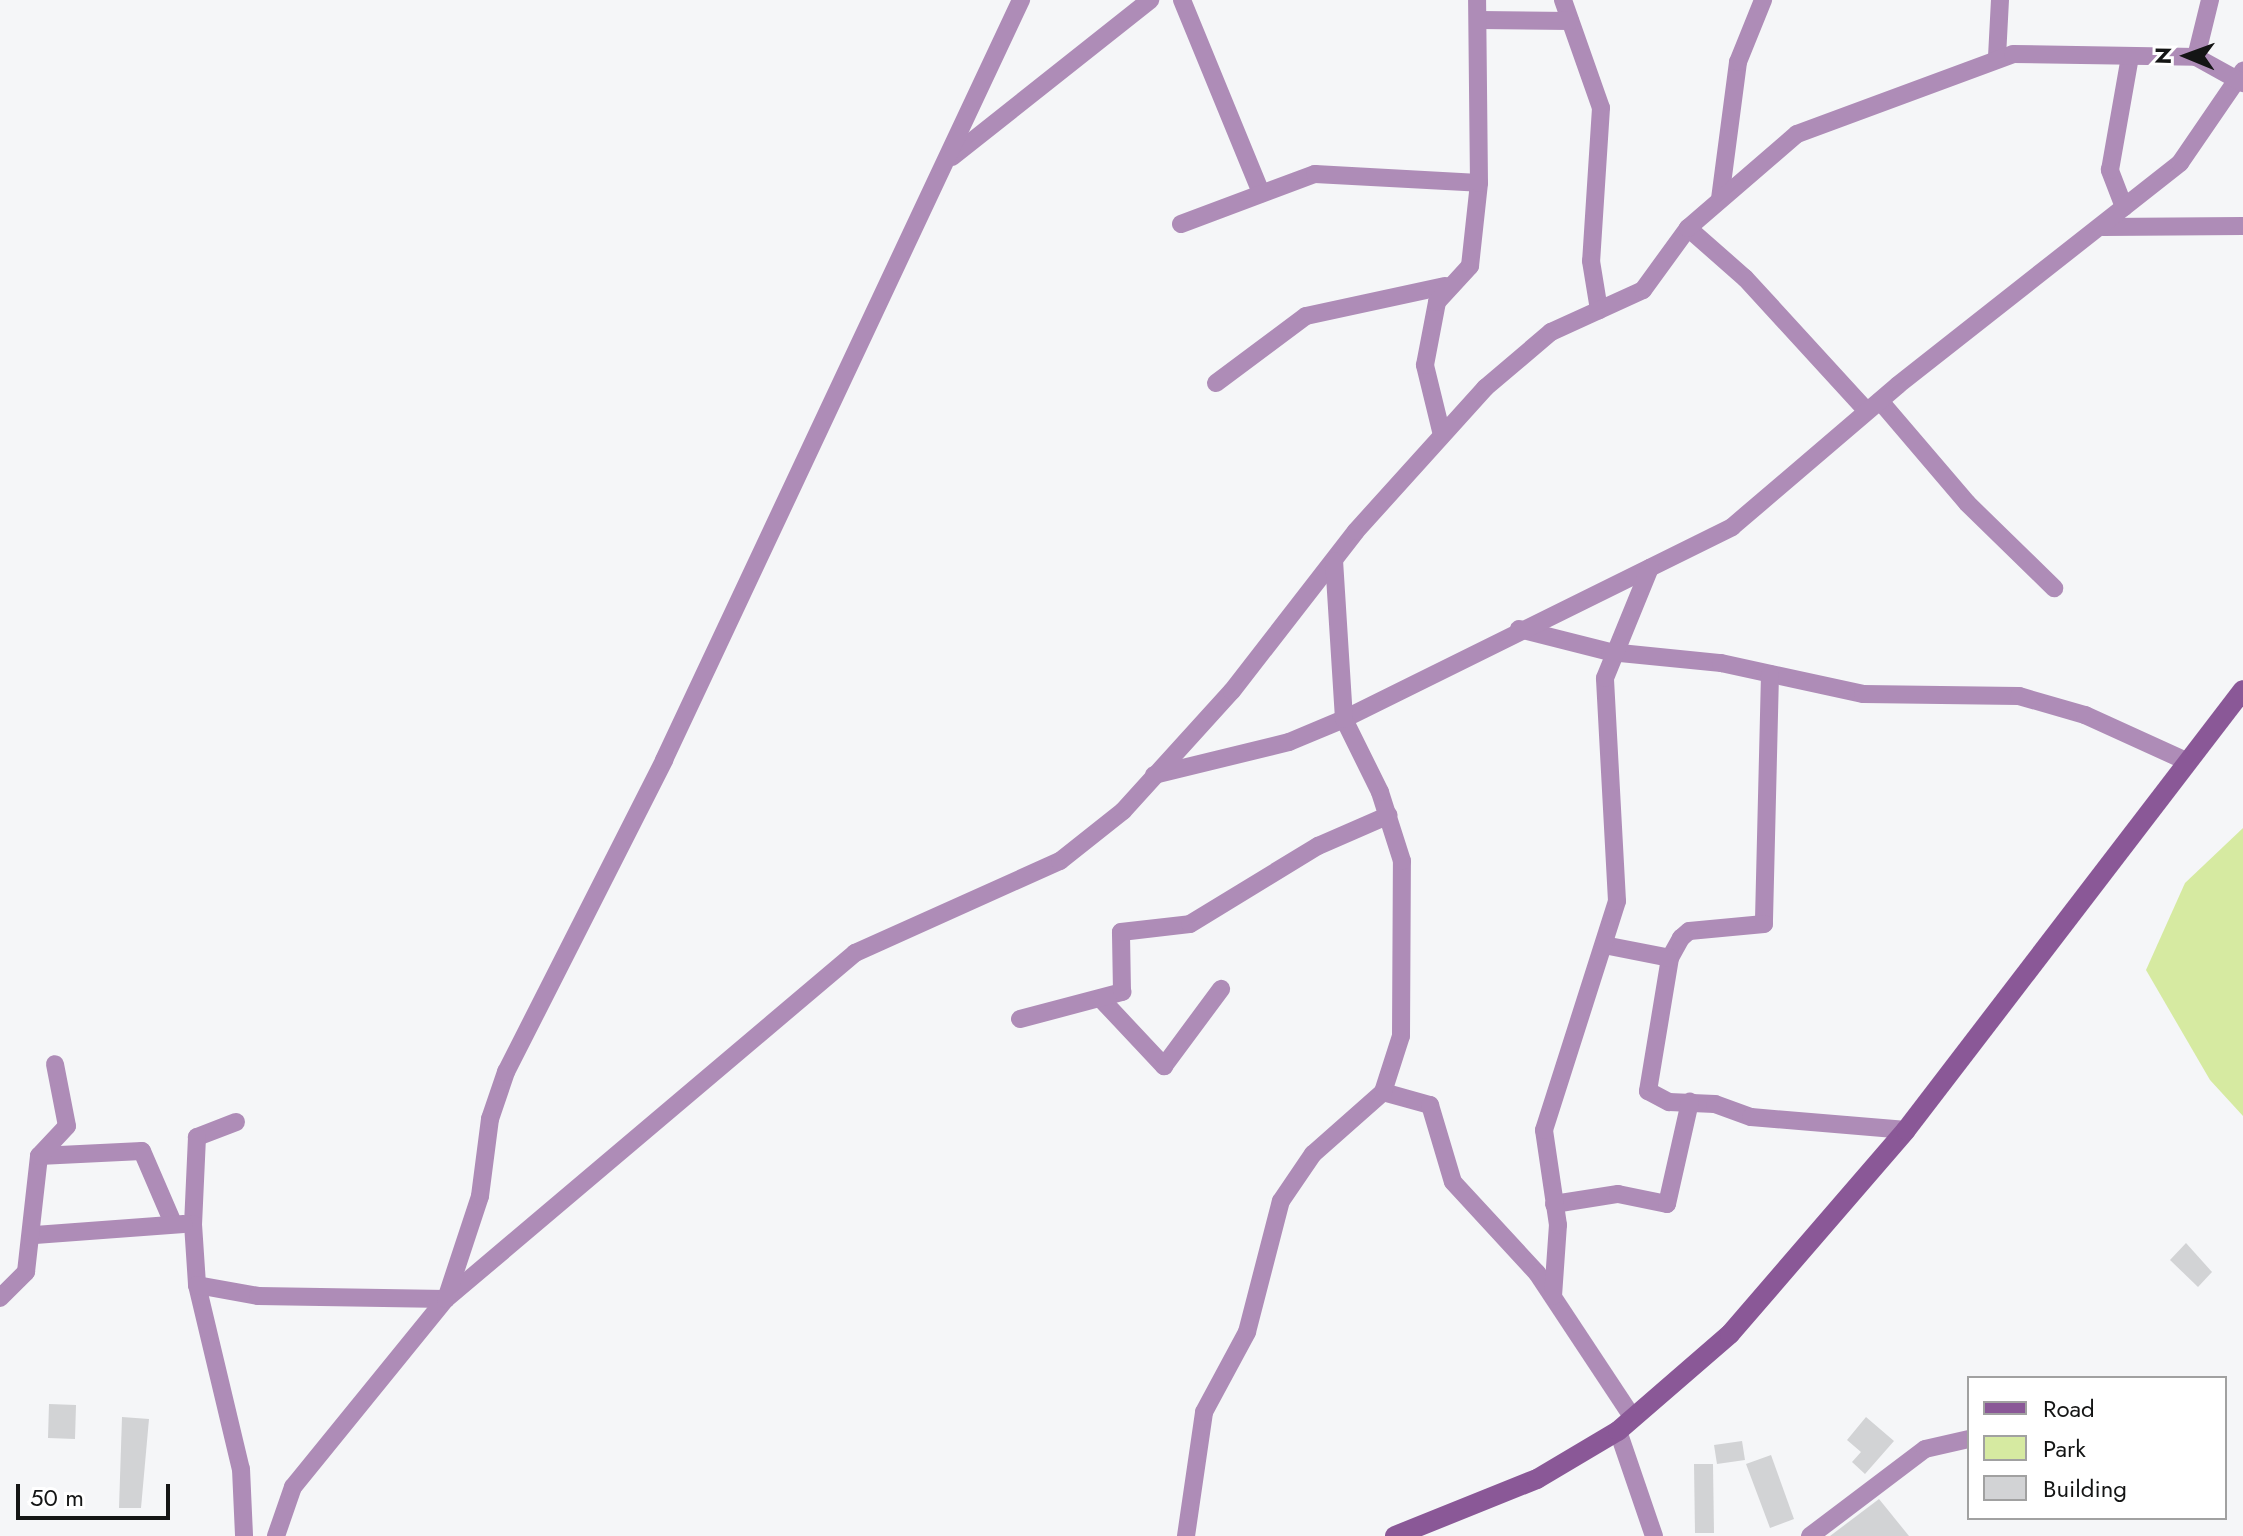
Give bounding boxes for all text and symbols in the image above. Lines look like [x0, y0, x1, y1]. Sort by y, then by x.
north arrow [2147, 16, 2227, 96]
text: N [2147, 47, 2179, 65]
legend [1967, 1376, 2227, 1520]
text: Road [2043, 1391, 2095, 1426]
text: Park [2043, 1431, 2086, 1466]
scale bar [20, 1468, 174, 1518]
text: Building [2043, 1471, 2127, 1506]
text: 50 m [30, 1480, 84, 1515]

